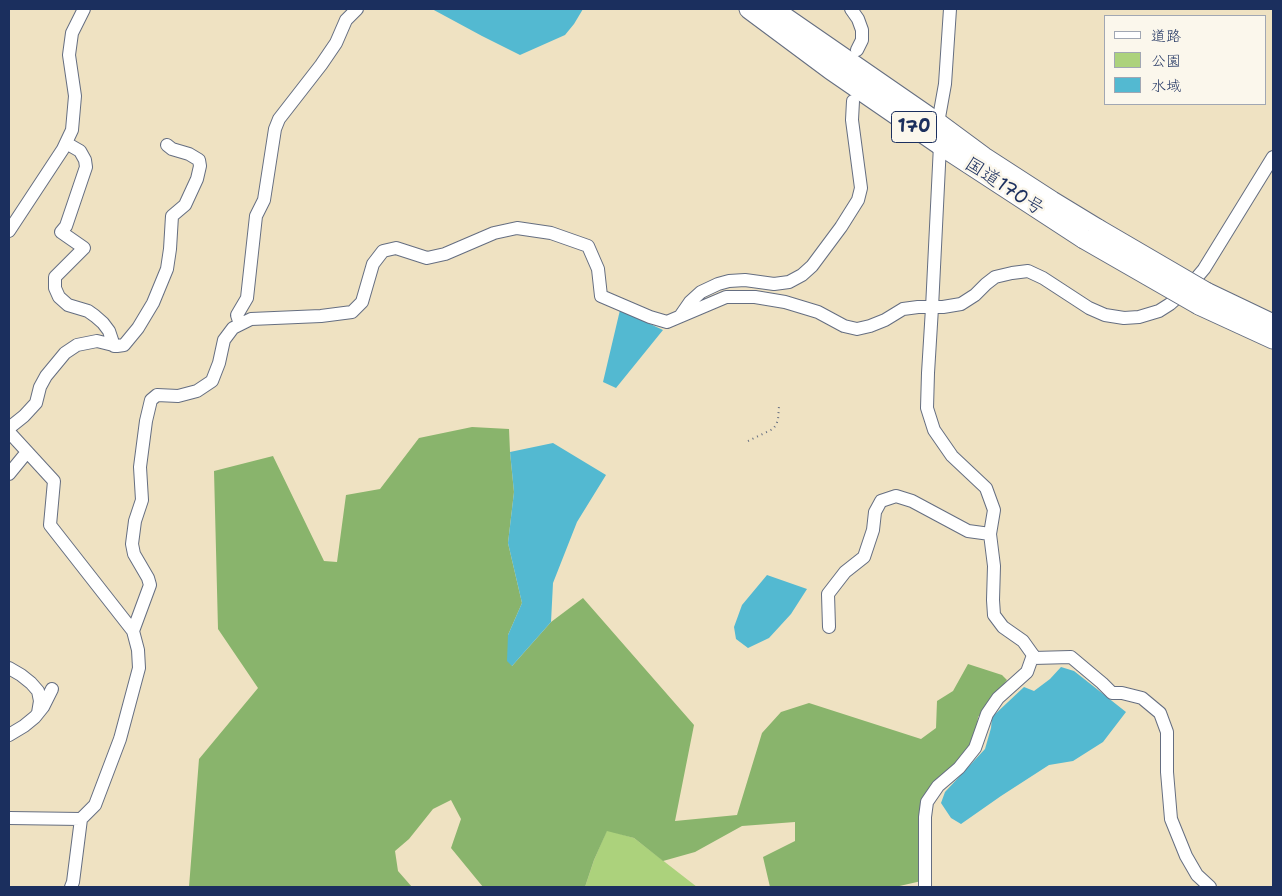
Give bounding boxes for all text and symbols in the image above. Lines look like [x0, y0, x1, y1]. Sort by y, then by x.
legend [1104, 15, 1267, 105]
text: 道路 [1151, 26, 1181, 46]
text: 公園 [1151, 51, 1181, 71]
text: 水域 [1151, 76, 1181, 96]
road number: 170 [892, 111, 936, 142]
street label: 国道170号 [960, 153, 1048, 221]

